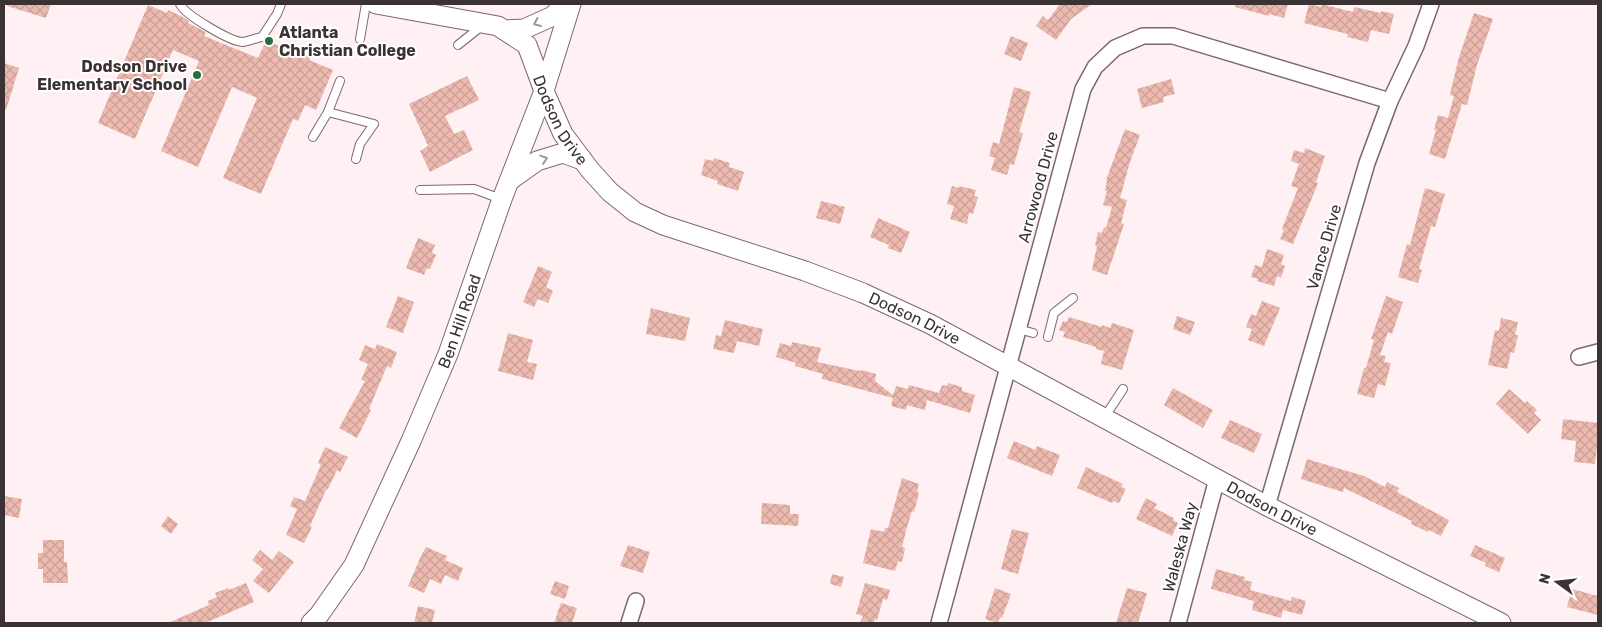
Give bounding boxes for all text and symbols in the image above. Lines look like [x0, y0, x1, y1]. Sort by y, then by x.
one-way arrow [533, 17, 542, 28]
place label: Atlanta Christian College [279, 23, 416, 60]
marker: Atlanta Christian College [263, 35, 275, 47]
place label: Dodson Drive Elementary School [37, 57, 187, 94]
marker: Dodson Drive Elementary School [191, 69, 203, 81]
street label: Dodson Drive [529, 72, 592, 168]
street label: Arrowood Drive [1014, 129, 1062, 245]
one-way arrow [539, 155, 547, 165]
street label: Vance Drive [1303, 202, 1345, 292]
street label: Ben Hill Road [434, 272, 485, 371]
street label: Dodson Drive [866, 288, 964, 348]
street label: Dodson Drive [1224, 477, 1321, 539]
street label: Waleska Way [1159, 500, 1201, 594]
north arrow [1532, 557, 1582, 607]
text: N [1535, 572, 1554, 586]

